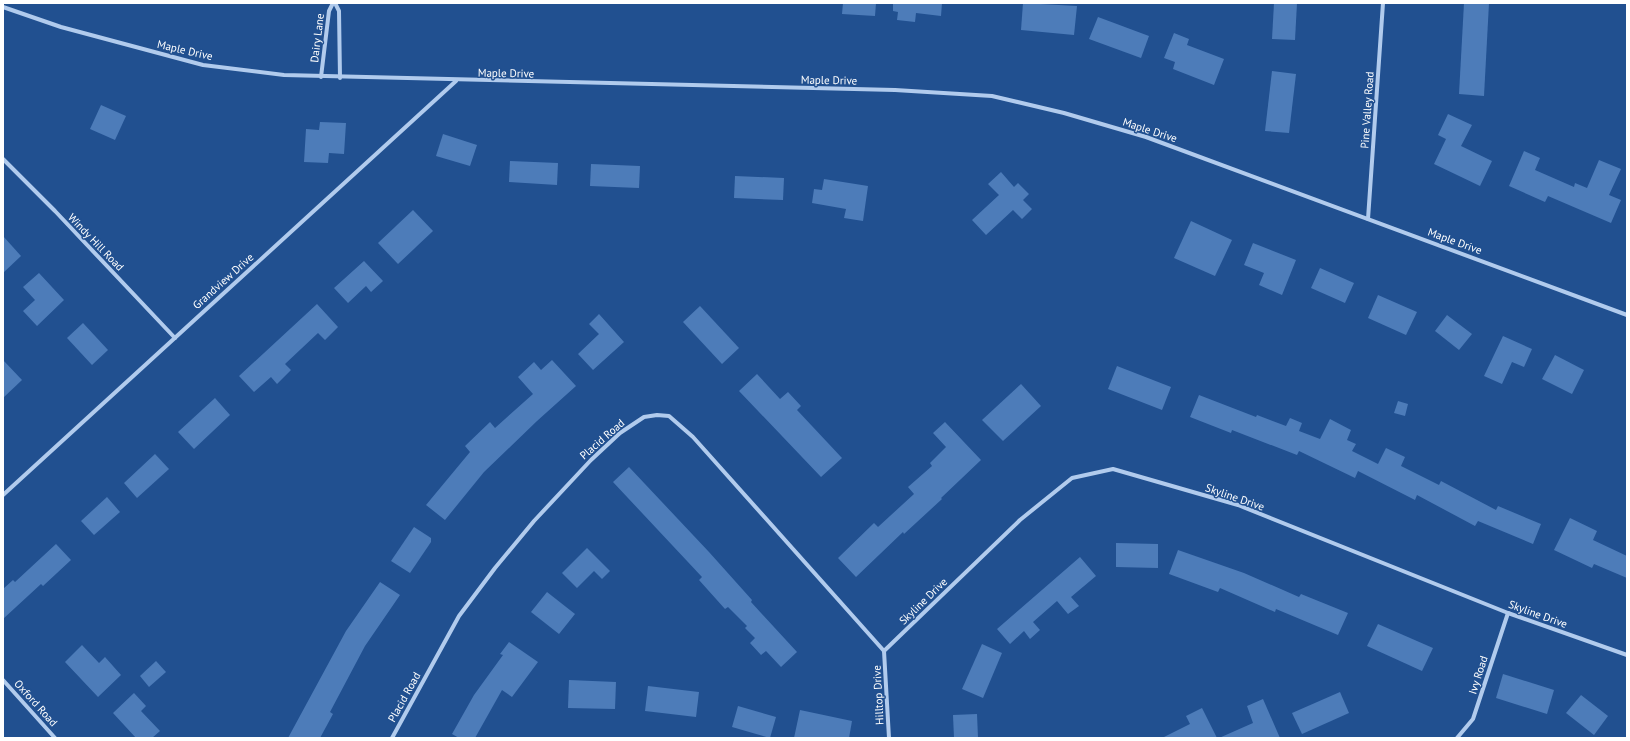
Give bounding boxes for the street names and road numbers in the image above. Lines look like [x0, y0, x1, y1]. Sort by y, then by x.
street label: Dairy Lane [307, 12, 327, 63]
street label: Maple Drive [156, 37, 214, 63]
street label: Maple Drive [478, 66, 535, 80]
street label: Pine Valley Road [1357, 71, 1377, 149]
street label: Maple Drive [801, 73, 858, 87]
street label: Maple Drive [1121, 115, 1179, 146]
street label: Windy Hill Road [65, 210, 127, 274]
street label: Maple Drive [1426, 225, 1484, 257]
street label: Grandview Drive [190, 250, 257, 312]
street label: Placid Road [577, 416, 627, 462]
street label: Skyline Drive [1204, 480, 1267, 514]
street label: Skyline Drive [896, 574, 950, 627]
street label: Skyline Drive [1507, 597, 1570, 631]
street label: Ivy Road [1465, 654, 1491, 696]
street label: Hilltop Drive [869, 664, 887, 725]
street label: Placid Road [385, 670, 423, 724]
street label: Oxford Road [11, 677, 61, 729]

